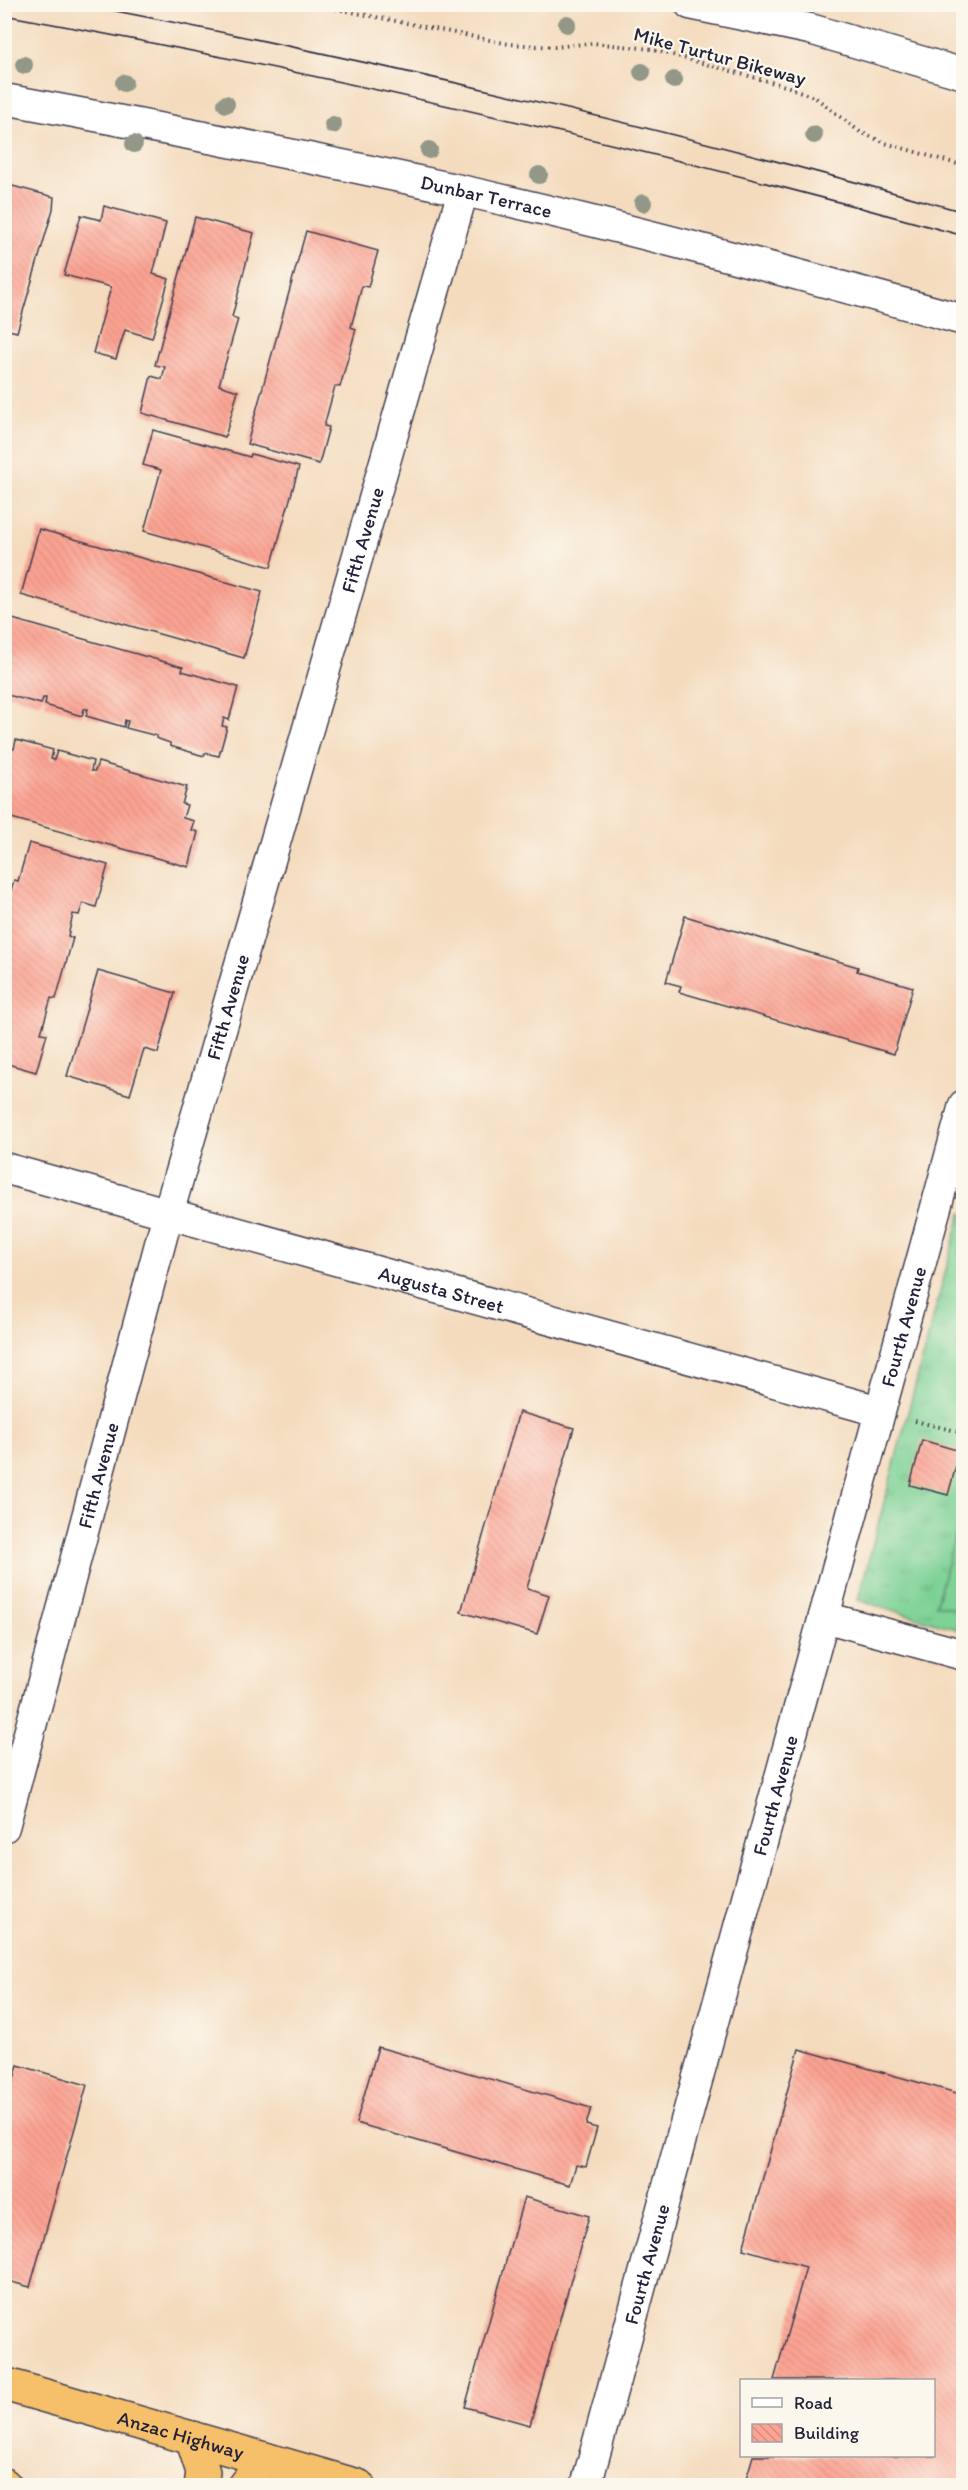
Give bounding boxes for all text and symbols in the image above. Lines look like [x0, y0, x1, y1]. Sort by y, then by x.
street label: Mike Turtur Bikeway [631, 21, 809, 91]
street label: Dunbar Terrace [418, 170, 554, 223]
street label: Fifth Avenue [336, 484, 389, 596]
street label: Fifth Avenue [201, 951, 254, 1063]
street label: Augusta Street [376, 1261, 507, 1318]
street label: Fourth Avenue [875, 1264, 931, 1390]
street label: Fifth Avenue [72, 1420, 124, 1531]
street label: Fourth Avenue [747, 1732, 803, 1858]
street label: Fourth Avenue [619, 2201, 675, 2327]
legend [740, 2379, 935, 2457]
text: Road [794, 2392, 833, 2414]
street label: Anzac Highway [115, 2405, 247, 2465]
text: Building [794, 2422, 860, 2444]

